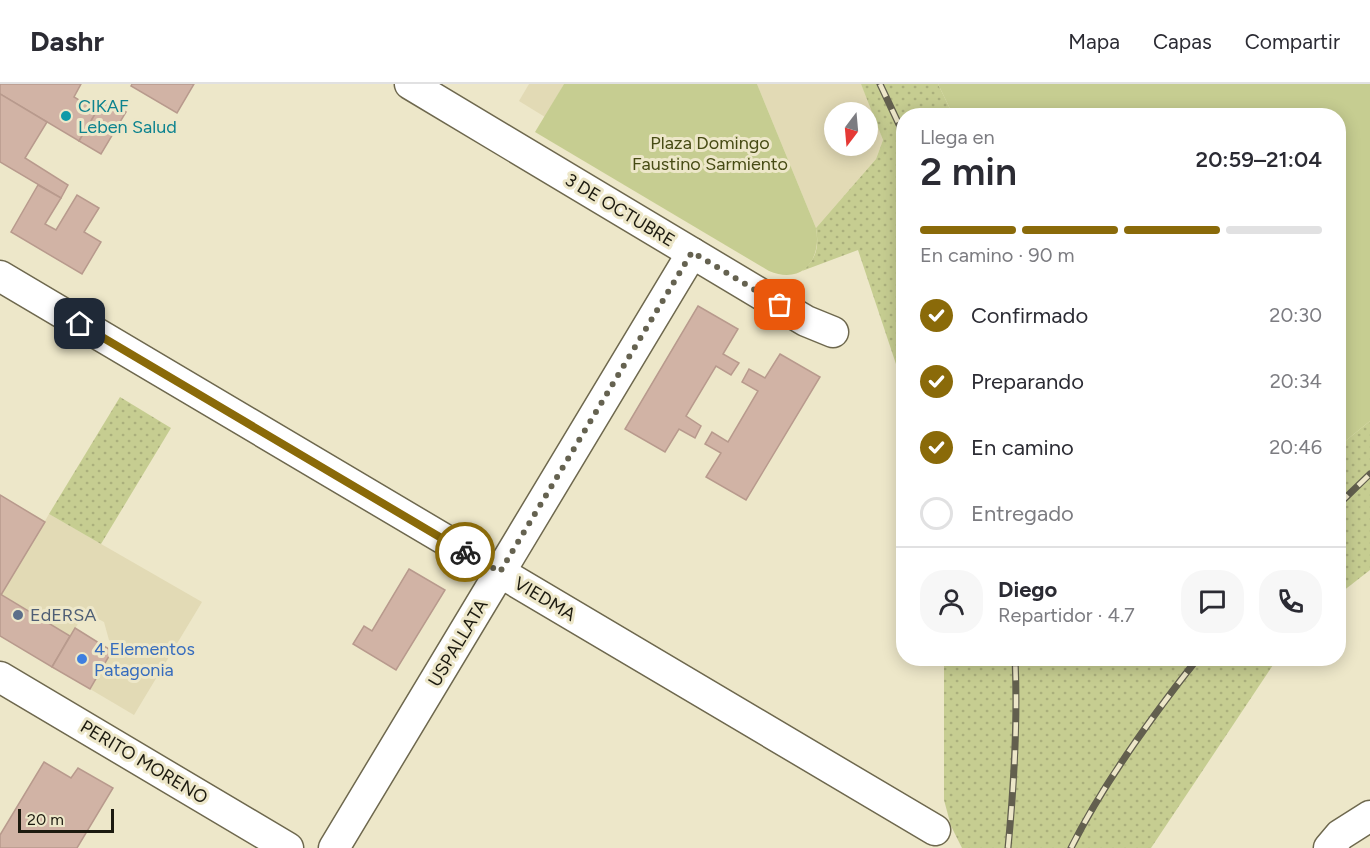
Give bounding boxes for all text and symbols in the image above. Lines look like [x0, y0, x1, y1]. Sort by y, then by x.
text: Dashr [30, 24, 104, 58]
text: Mapa [1068, 29, 1120, 54]
text: Capas [1153, 29, 1212, 54]
text: Compartir [1245, 29, 1340, 54]
place label: CIKAF Leben Salud [78, 95, 177, 138]
north arrow [824, 102, 878, 156]
map controls [824, 102, 878, 156]
marker: CIKAF Leben Salud [59, 109, 73, 123]
text: Llega en [920, 125, 995, 149]
park label: Plaza Domingo Faustino Sarmiento [632, 132, 788, 175]
text: 20:59–21:04 [1196, 146, 1322, 173]
text: 2 min [920, 148, 1017, 195]
street label: 3 DE OCTUBRE [561, 169, 679, 251]
text: En camino · 90 m [920, 243, 1074, 267]
pin [754, 279, 805, 330]
icon: bag [763, 288, 796, 321]
pin [54, 298, 105, 349]
icon: check [920, 299, 953, 332]
text: Confirmado [971, 302, 1088, 329]
text: 20:30 [1269, 303, 1322, 327]
icon: home [63, 307, 96, 340]
icon: check [920, 365, 953, 398]
text: Preparando [971, 368, 1084, 395]
text: 20:34 [1270, 369, 1322, 393]
icon: check [920, 431, 953, 464]
text: En camino [971, 434, 1074, 461]
text: 20:46 [1269, 435, 1322, 459]
text: Entregado [971, 500, 1074, 527]
courier [435, 522, 495, 582]
icon: bike [449, 536, 482, 569]
button: person [920, 570, 983, 633]
button: chat [1181, 570, 1244, 633]
button: phone [1259, 570, 1322, 633]
street label: VIEDMA [510, 572, 580, 626]
text: Diego [998, 576, 1057, 603]
street label: USPALLATA [423, 595, 493, 691]
text: Repartidor · 4.7 [998, 603, 1135, 627]
place label: EdERSA [30, 604, 96, 626]
marker: EdERSA [11, 608, 25, 622]
place label: 4 Elementos Patagonia [94, 638, 195, 681]
marker: 4 Elementos Patagonia [75, 652, 89, 666]
street label: PERITO MORENO [76, 715, 212, 809]
scale bar [18, 806, 114, 834]
text: 20 m [27, 810, 64, 829]

